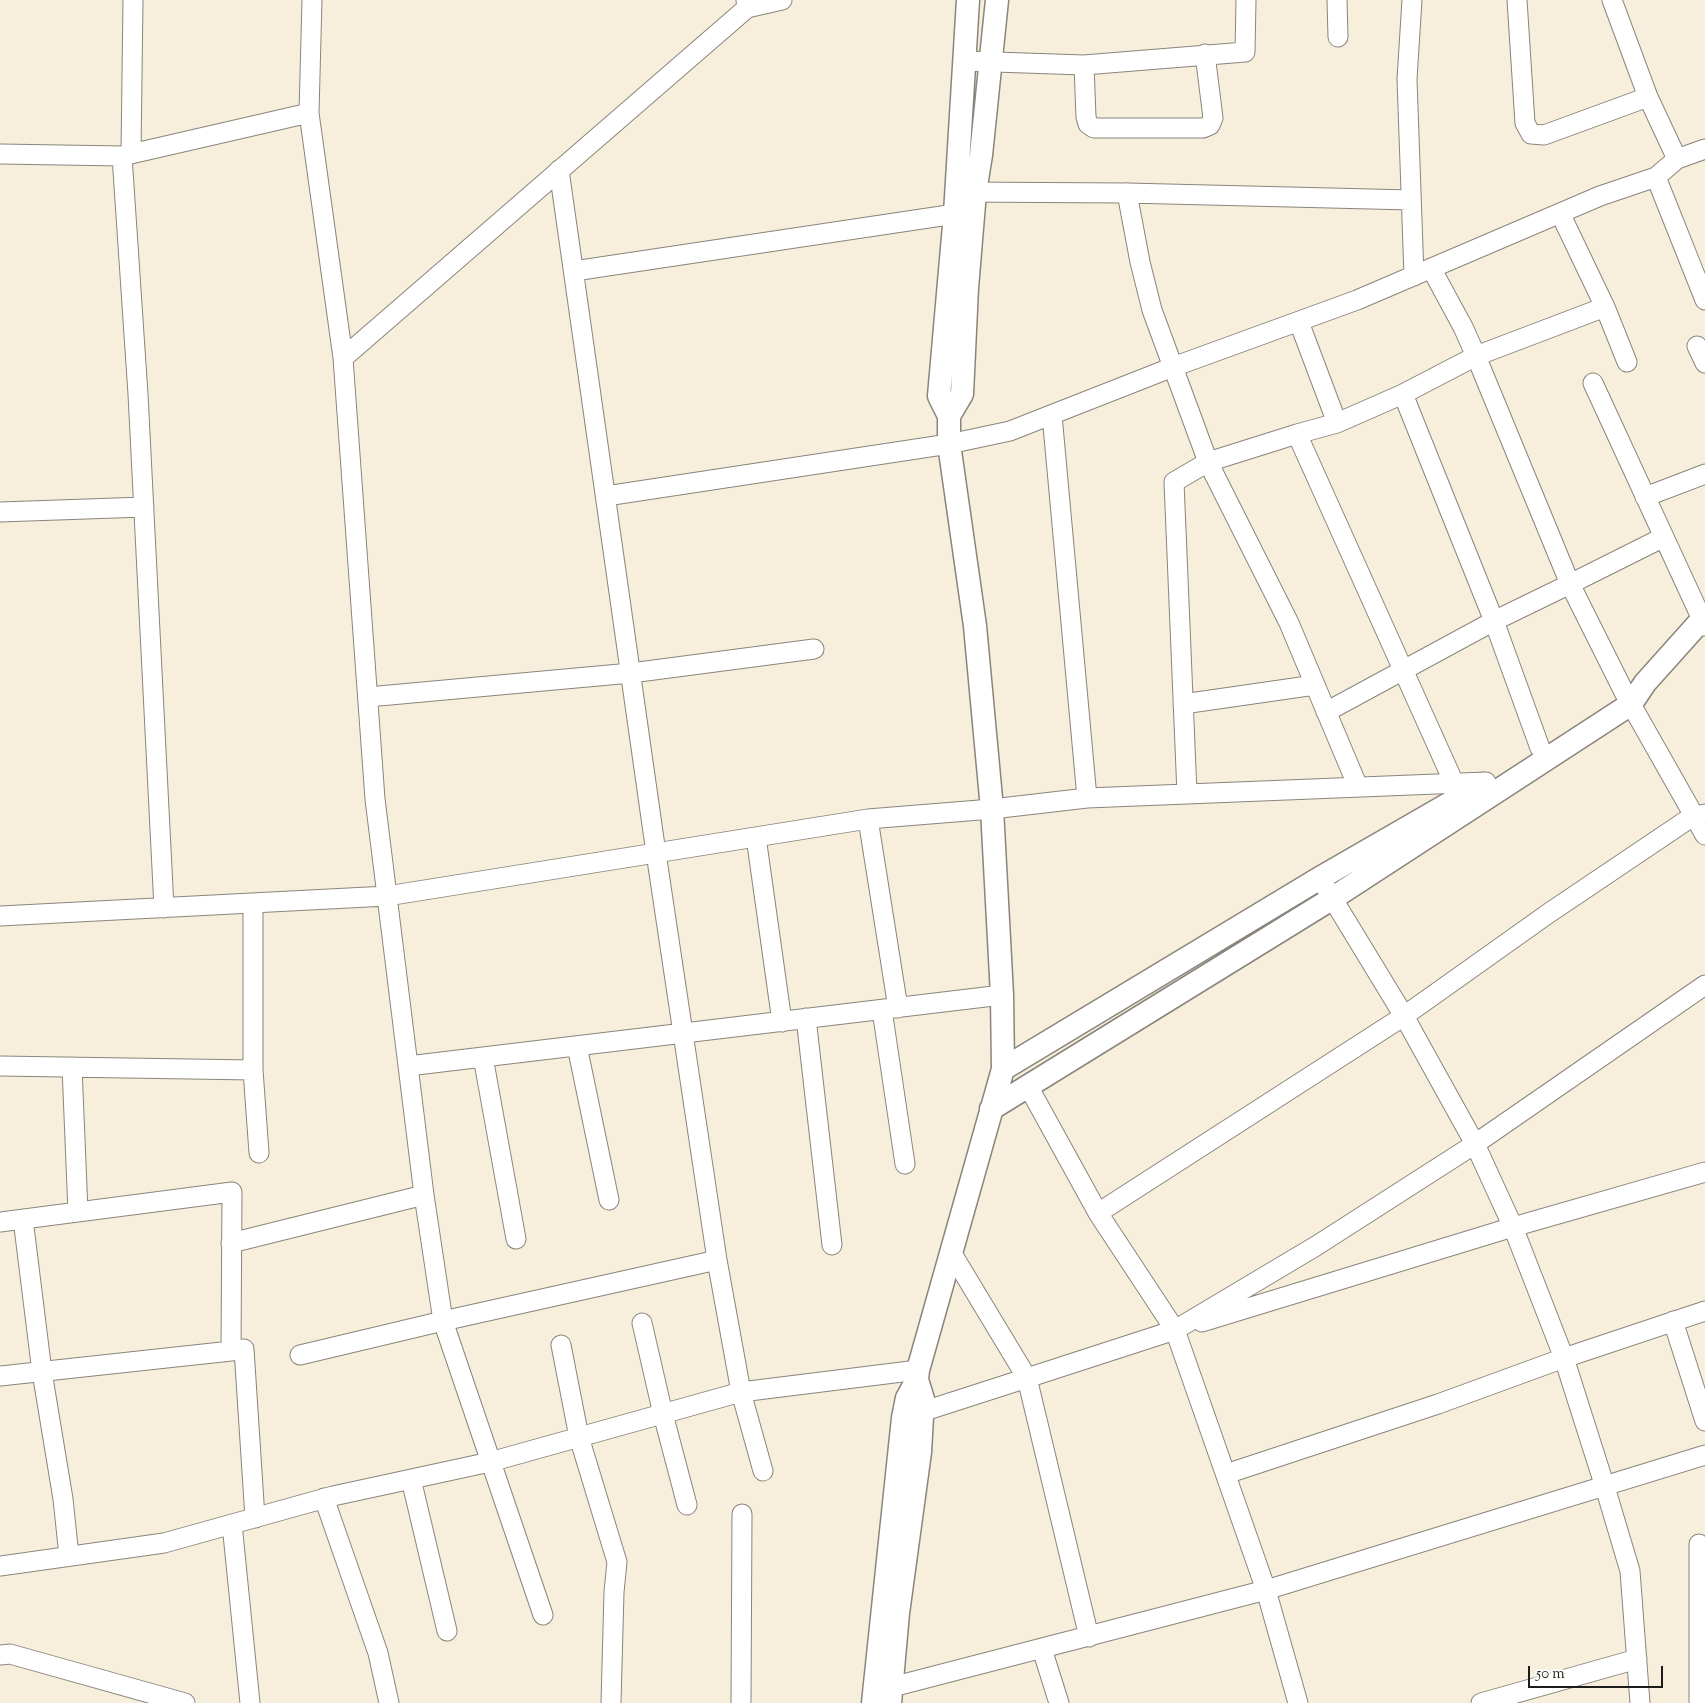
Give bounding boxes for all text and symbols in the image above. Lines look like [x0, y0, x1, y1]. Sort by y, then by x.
scale bar [1530, 1656, 1665, 1688]
text: 50 m [1536, 1664, 1565, 1685]

